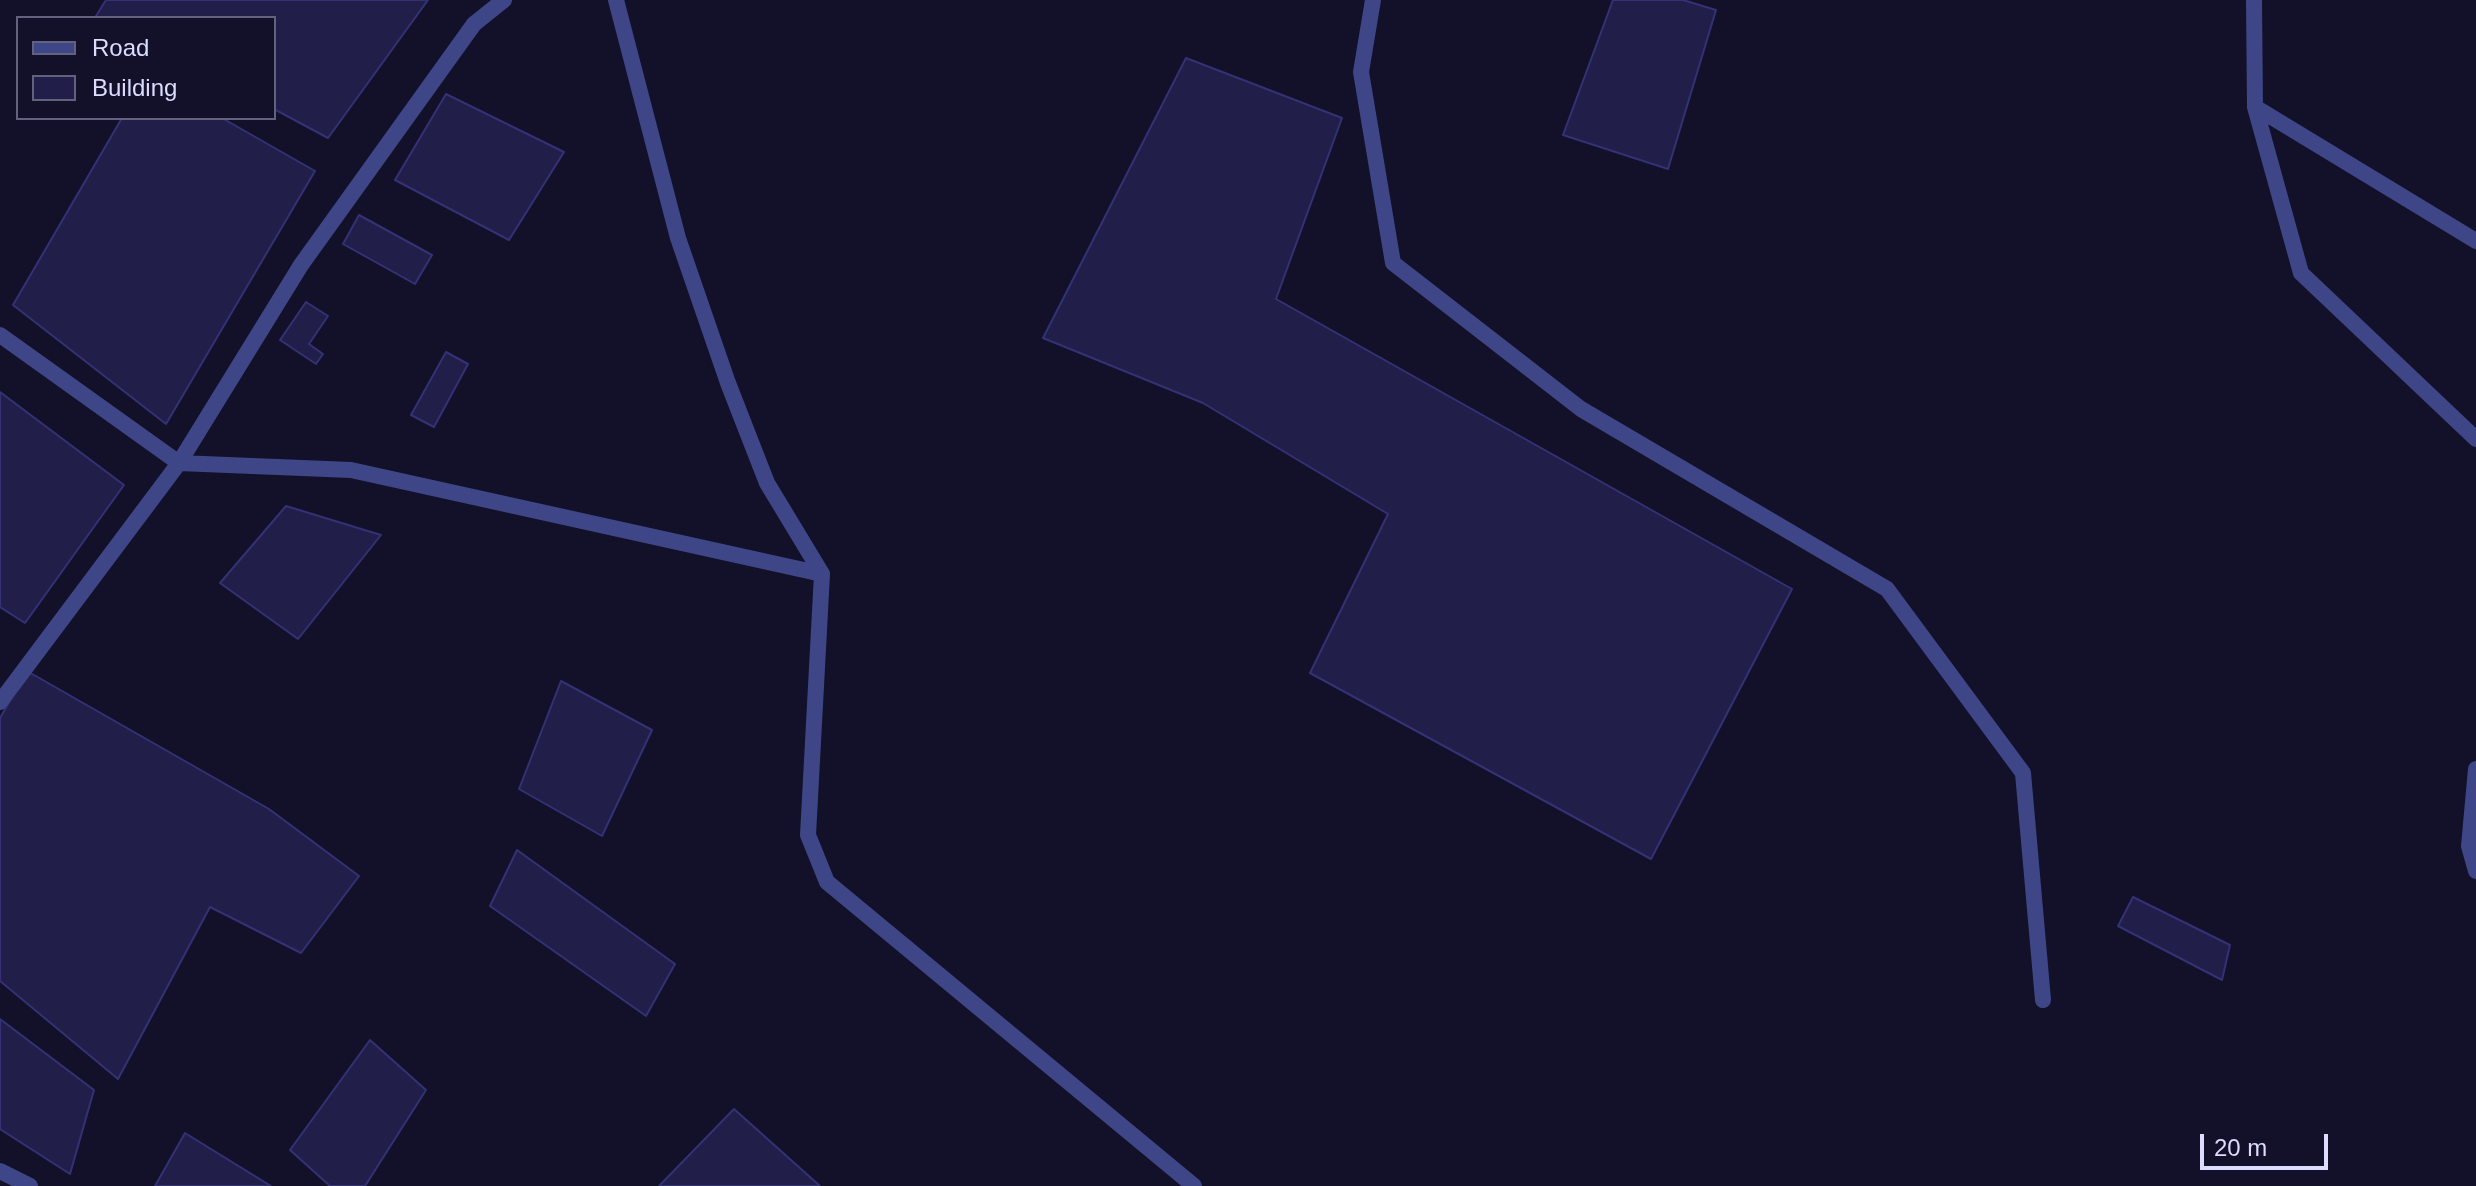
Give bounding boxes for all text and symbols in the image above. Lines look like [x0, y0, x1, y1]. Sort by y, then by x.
legend [16, 16, 276, 120]
text: Road [92, 34, 149, 61]
text: Building [92, 74, 177, 101]
scale bar [2204, 1118, 2332, 1168]
text: 20 m [2214, 1134, 2267, 1161]

